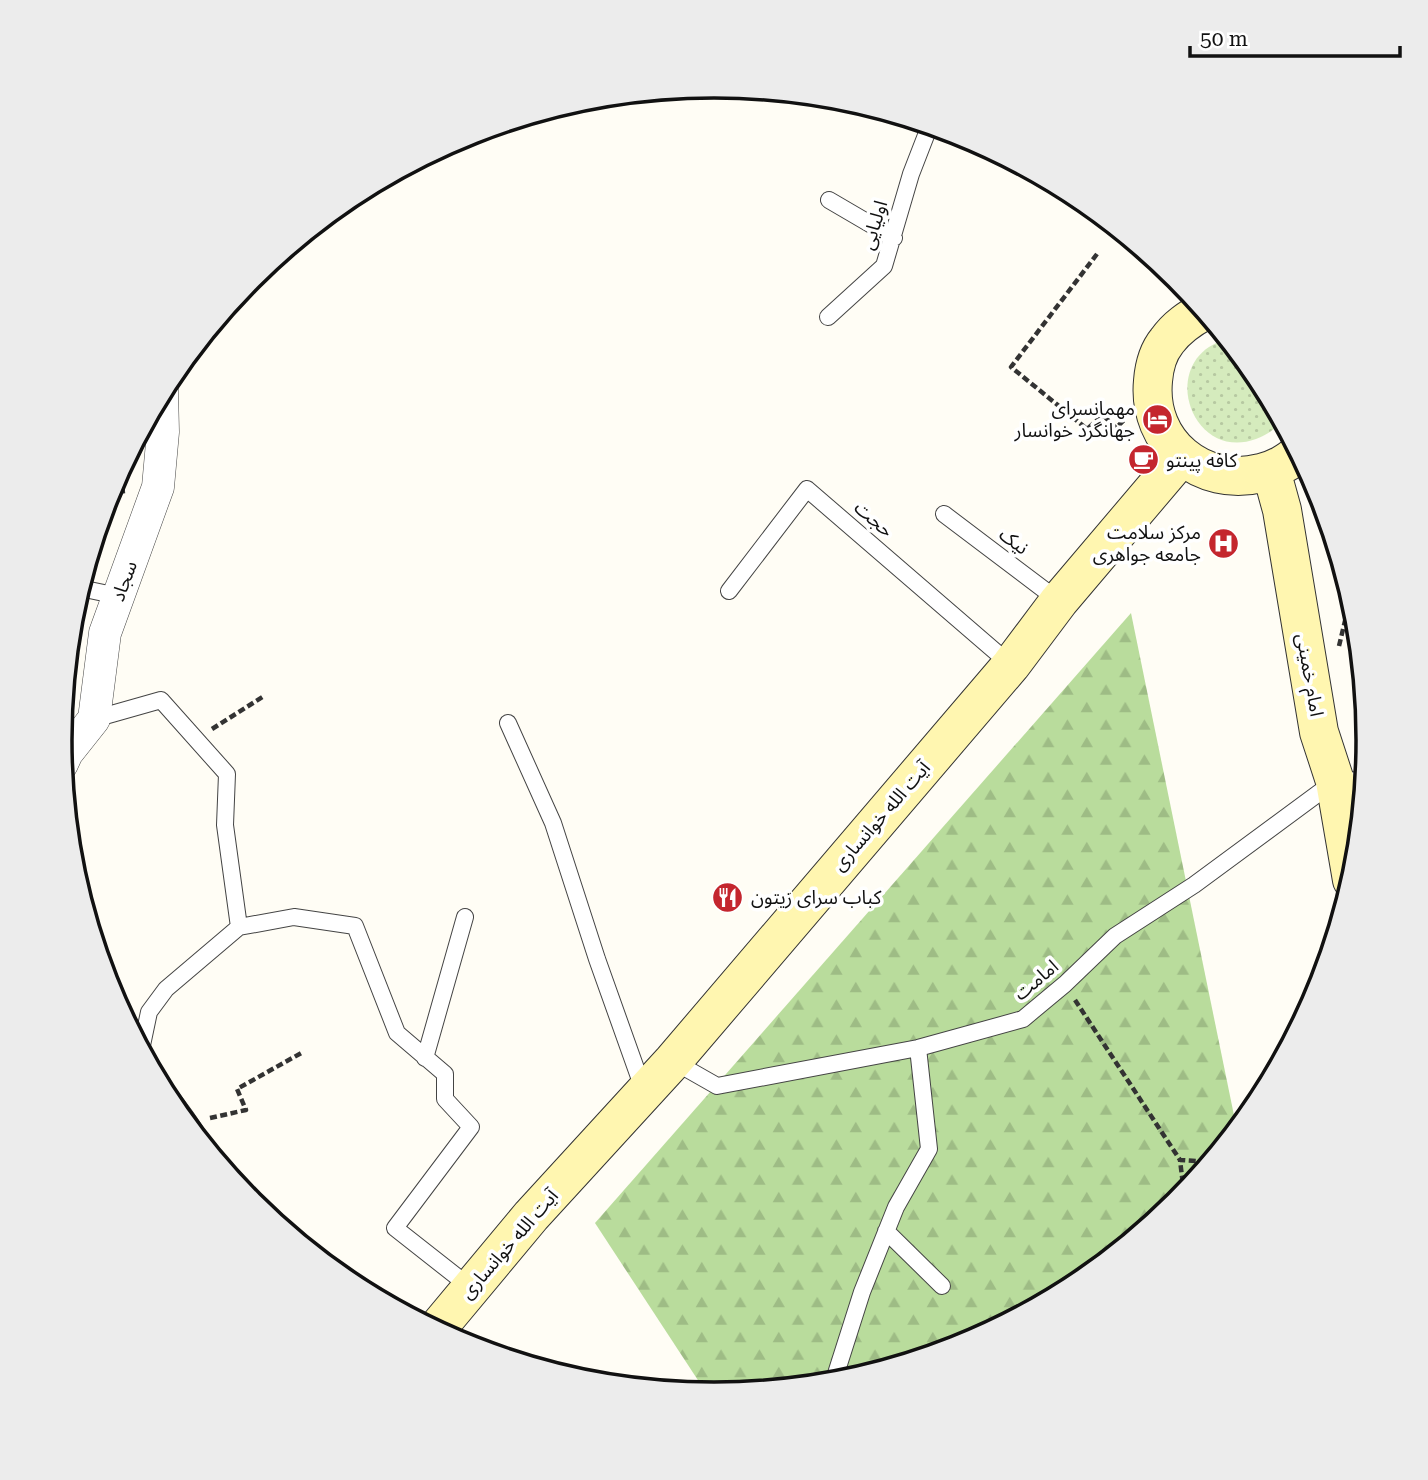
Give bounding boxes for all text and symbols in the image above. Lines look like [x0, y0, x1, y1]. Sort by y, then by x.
scale bar [1190, 14, 1400, 58]
text: 50 m [1200, 27, 1248, 51]
street label: اولیایی [856, 198, 892, 252]
place label: مهمانسرای جهانگرد خوانسار [1014, 397, 1135, 442]
hotel icon: مهمانسرای جهانگرد خوانسار [1141, 402, 1175, 436]
cafe icon: کافه پینتو [1126, 443, 1160, 477]
place label: کافه پینتو [1166, 449, 1238, 473]
street label: حجت [850, 496, 898, 542]
place label: مرکز سلامت جامعه جواهری [1093, 521, 1201, 566]
street label: نیک [995, 523, 1033, 559]
hospital icon: مرکز سلامت جامعه جواهری [1207, 526, 1241, 560]
street label: سجاد [106, 558, 142, 604]
street label: امام خمینی [1288, 632, 1329, 719]
street label: آیت الله خوانساری [827, 755, 936, 876]
restaurant icon: کباب سرای زیتون [711, 880, 745, 914]
place label: کباب سرای زیتون [751, 886, 883, 909]
street label: امامت [1009, 955, 1063, 1005]
street label: آیت الله خوانساری [455, 1183, 564, 1304]

